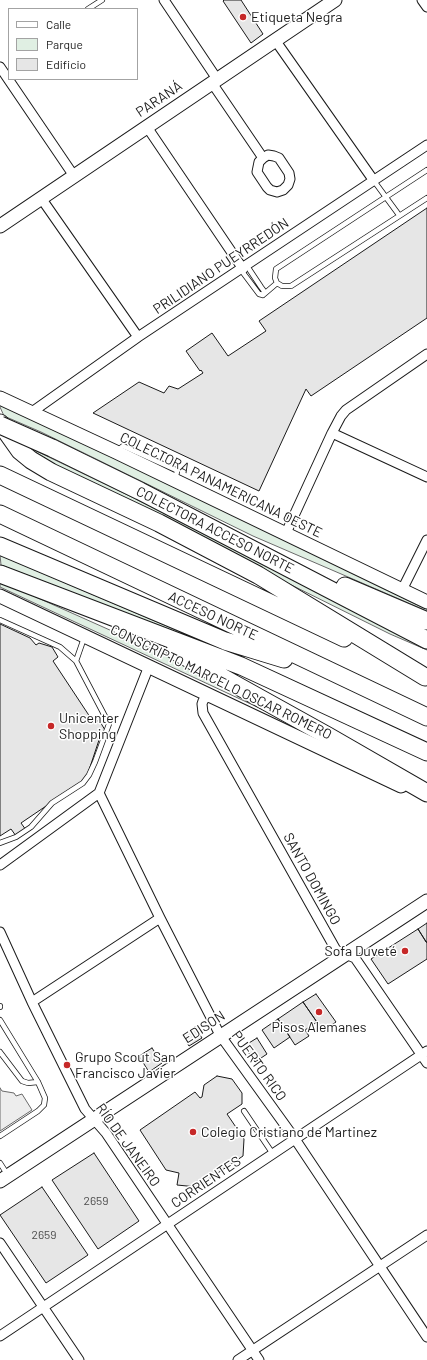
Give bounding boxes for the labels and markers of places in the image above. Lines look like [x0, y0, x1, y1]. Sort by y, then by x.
place label: Etiqueta Negra [251, 9, 342, 25]
marker: Etiqueta Negra [238, 12, 248, 22]
place label: Unicenter Shopping [59, 710, 119, 742]
marker: Unicenter Shopping [46, 721, 56, 731]
place label: Sofa Duveté [325, 943, 397, 959]
marker: Sofa Duveté [400, 946, 410, 956]
marker: Pisos Alemanes [314, 1007, 324, 1017]
place label: Pisos Alemanes [271, 1019, 367, 1035]
place label: Grupo Scout San Francisco Javier [75, 1049, 176, 1082]
marker: Grupo Scout San Francisco Javier [62, 1060, 72, 1070]
place label: Colegio Cristiano de Martinez [201, 1124, 377, 1140]
marker: Colegio Cristiano de Martinez [188, 1127, 198, 1137]

